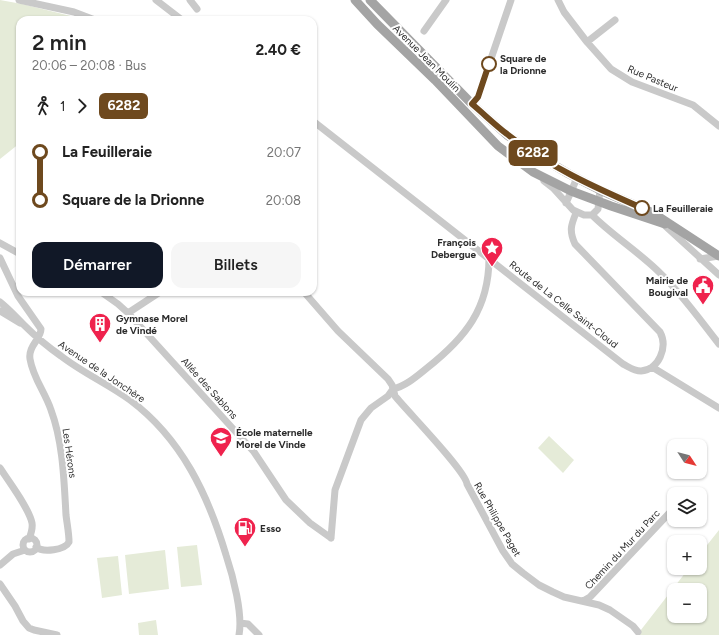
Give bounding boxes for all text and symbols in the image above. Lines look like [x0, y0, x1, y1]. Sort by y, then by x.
street label: Avenue Jean Moulin [390, 22, 463, 95]
text: 2 min [32, 29, 87, 56]
text: 2.40 € [255, 41, 301, 59]
place label: Square de la Drionne [500, 52, 547, 77]
marker: Square de la Drionne [481, 56, 497, 72]
text: 20:06 – 20:08 · Bus [32, 58, 146, 73]
street label: Rue Pasteur [626, 62, 680, 95]
icon: walk [32, 95, 54, 117]
icon: forward [71, 95, 93, 117]
text: 6282 [107, 97, 140, 114]
text: 1 [60, 99, 65, 114]
line badge: 6282 [505, 140, 561, 166]
text: La Feuilleraie [62, 143, 152, 161]
text: 6282 [517, 144, 549, 161]
text: 20:07 [267, 145, 301, 160]
text: Square de la Drionne [62, 191, 204, 209]
text: 20:08 [266, 193, 301, 208]
marker: La Feuilleraie [634, 200, 650, 216]
place label: La Feuilleraie [653, 202, 714, 215]
place icon: François Debergue [479, 235, 505, 268]
place label: François Debergue [431, 236, 476, 261]
button: Démarrer [32, 242, 163, 288]
button: Billets [171, 242, 301, 288]
street label: Route de La Celle Saint-Cloud [507, 258, 621, 351]
public building icon: Mairie de Bougival [690, 273, 716, 306]
place label: Mairie de Bougival [646, 274, 688, 299]
building icon: Gymnase Morel de Vindé [87, 311, 113, 344]
place label: Gymnase Morel de Vindé [116, 312, 188, 337]
street label: Avenue de la Jonchère [56, 338, 148, 406]
street label: Allée des Sablons [179, 355, 241, 422]
school or university icon: École maternelle Morel de Vinde [208, 425, 234, 458]
place label: École maternelle Morel de Vinde [236, 426, 313, 451]
street label: Les Hérons [60, 427, 79, 479]
north arrow [667, 439, 707, 479]
map controls [667, 439, 707, 623]
street label: Rue Philippe Paget [471, 480, 524, 559]
button: layers [667, 487, 707, 527]
street label: Chemin du Mur du Parc [582, 506, 663, 592]
fuel station icon: Esso [232, 515, 258, 548]
place label: Esso [260, 522, 281, 535]
button: + [667, 535, 707, 575]
button: − [667, 583, 707, 623]

